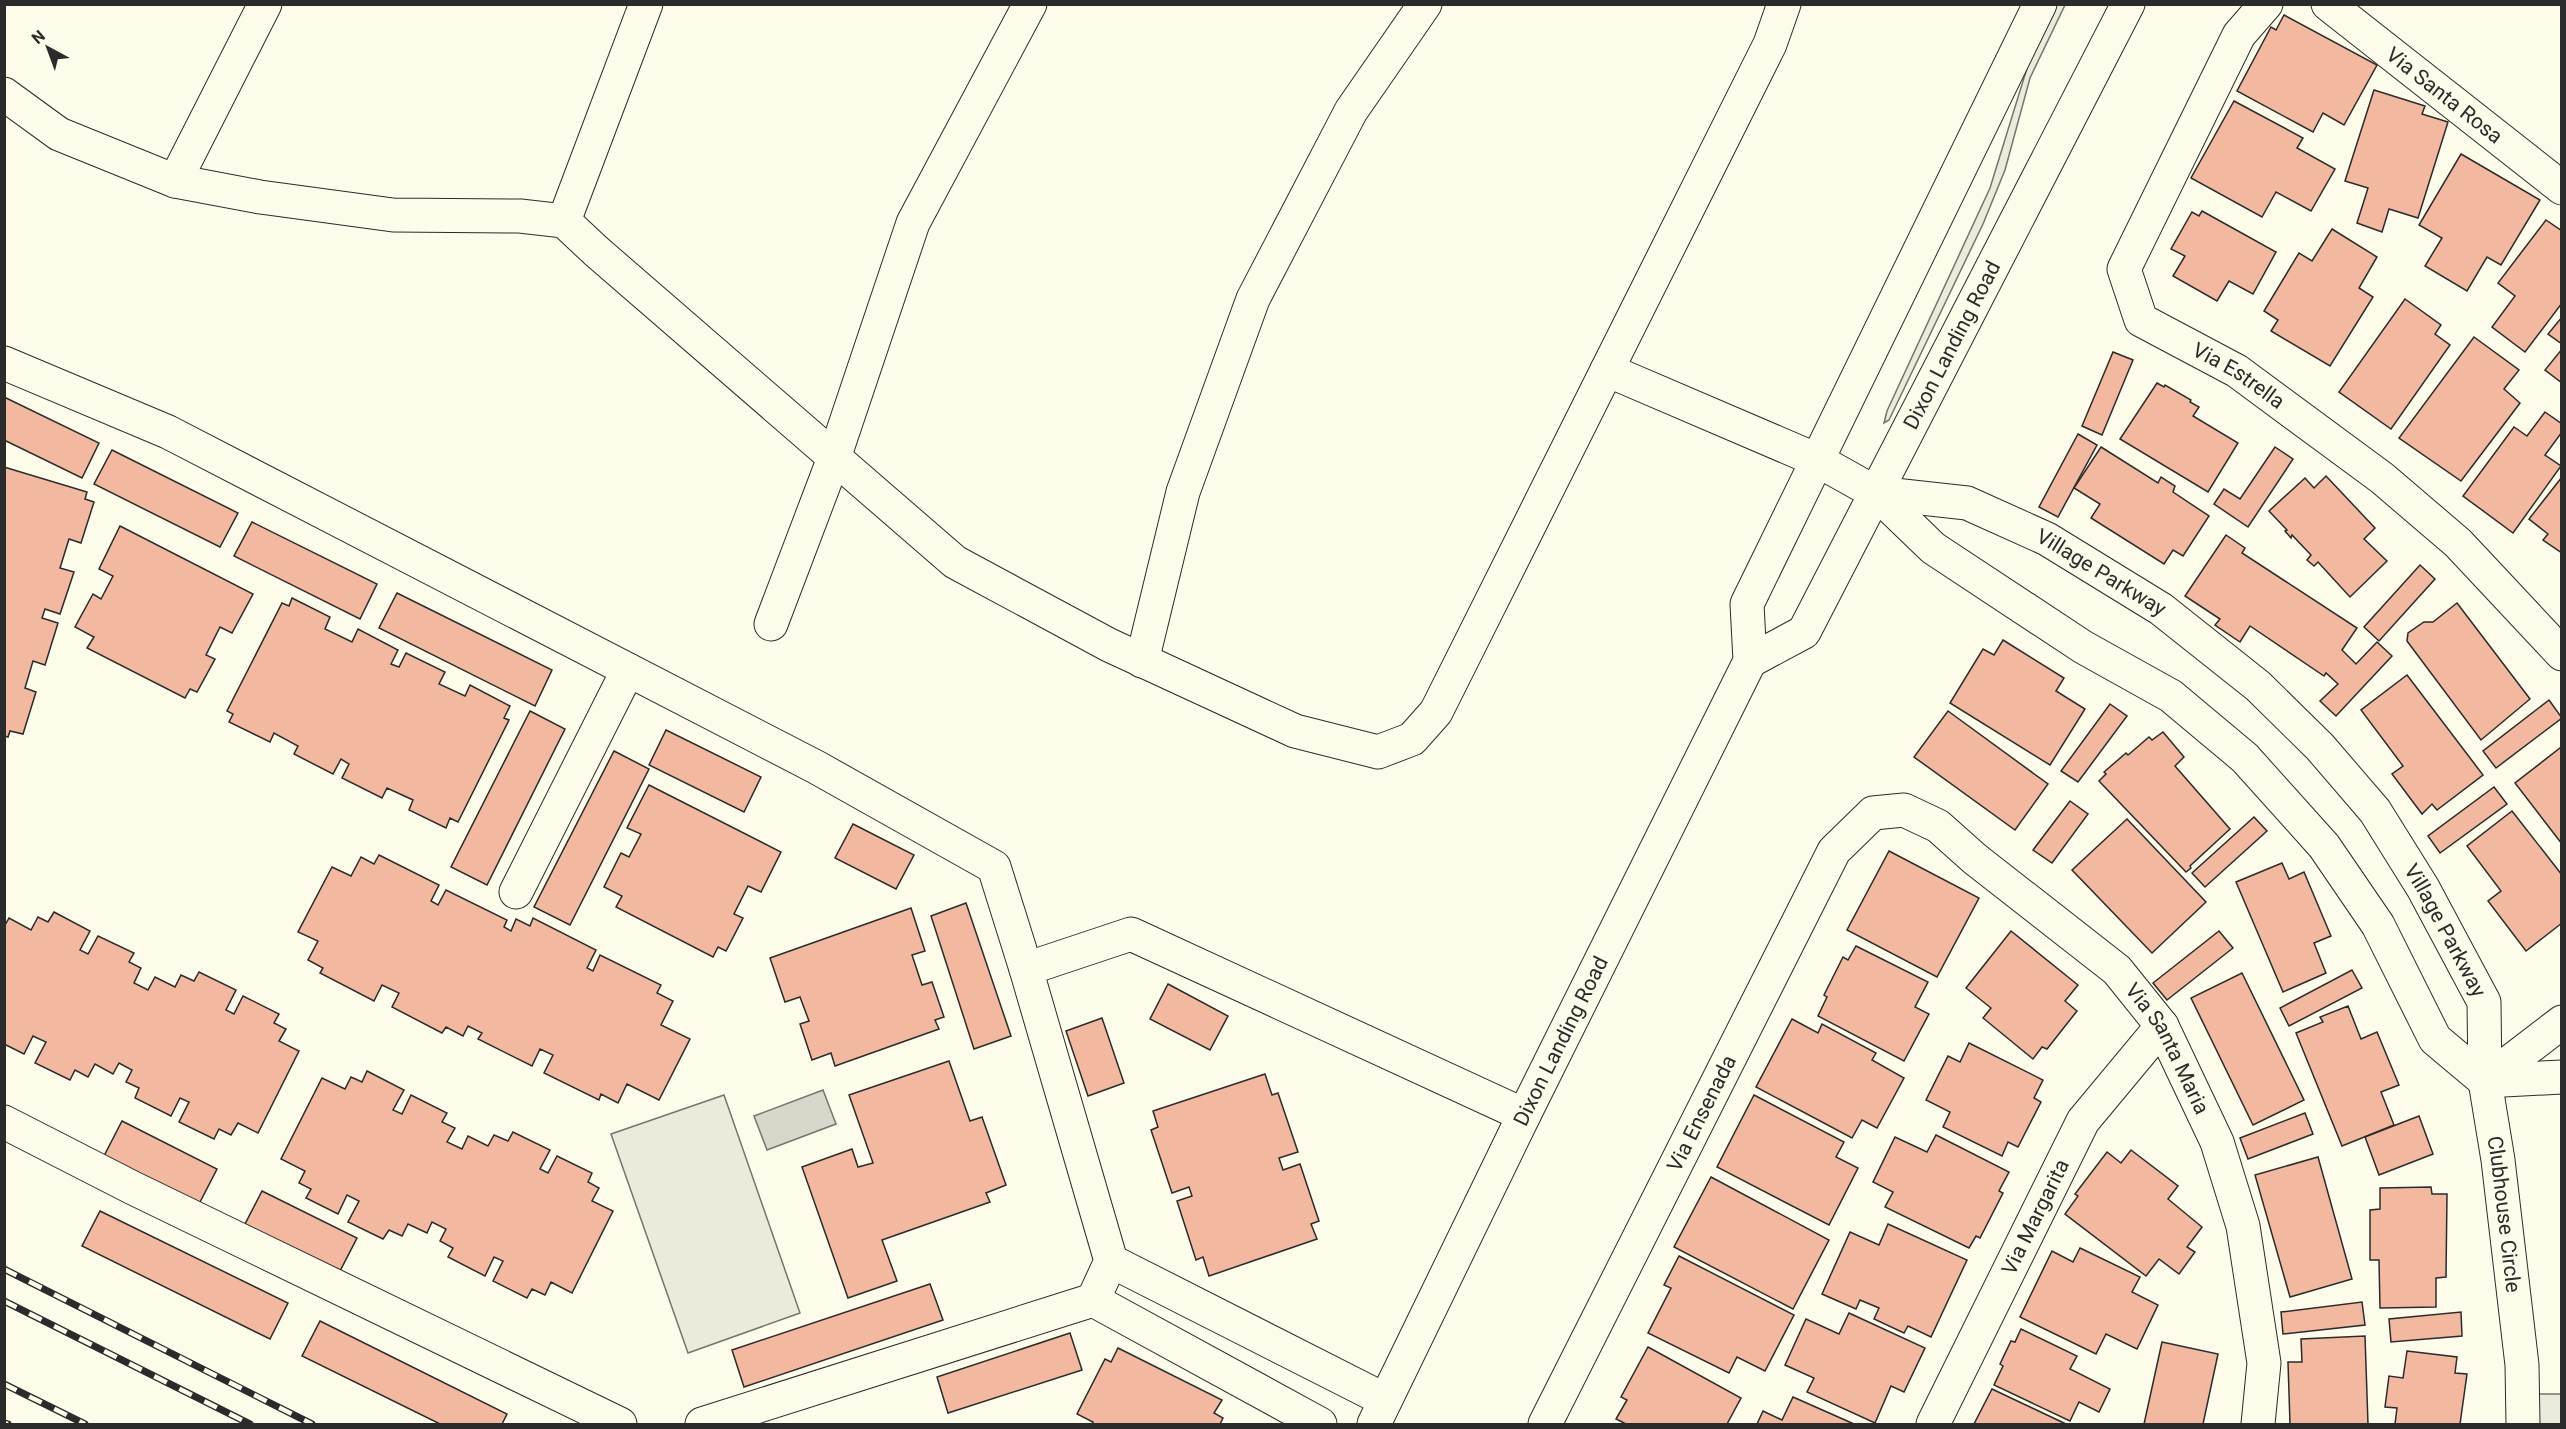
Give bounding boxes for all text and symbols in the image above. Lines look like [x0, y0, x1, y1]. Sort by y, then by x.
north arrow [18, 18, 78, 78]
text: N [28, 26, 49, 48]
street label: Via Santa Rosa [2381, 42, 2507, 149]
street label: Dixon Landing Road [1899, 257, 2005, 433]
street label: Via Estrella [2188, 338, 2289, 414]
street label: Village Parkway [2033, 524, 2171, 621]
street label: Village Parkway [2399, 860, 2491, 1001]
street label: Dixon Landing Road [1509, 952, 1613, 1130]
street label: Via Santa Maria [2120, 978, 2214, 1118]
street label: Via Ensenada [1662, 1051, 1741, 1175]
street label: Clubhouse Circle [2482, 1134, 2525, 1294]
street label: Via Margarita [1997, 1155, 2074, 1279]

